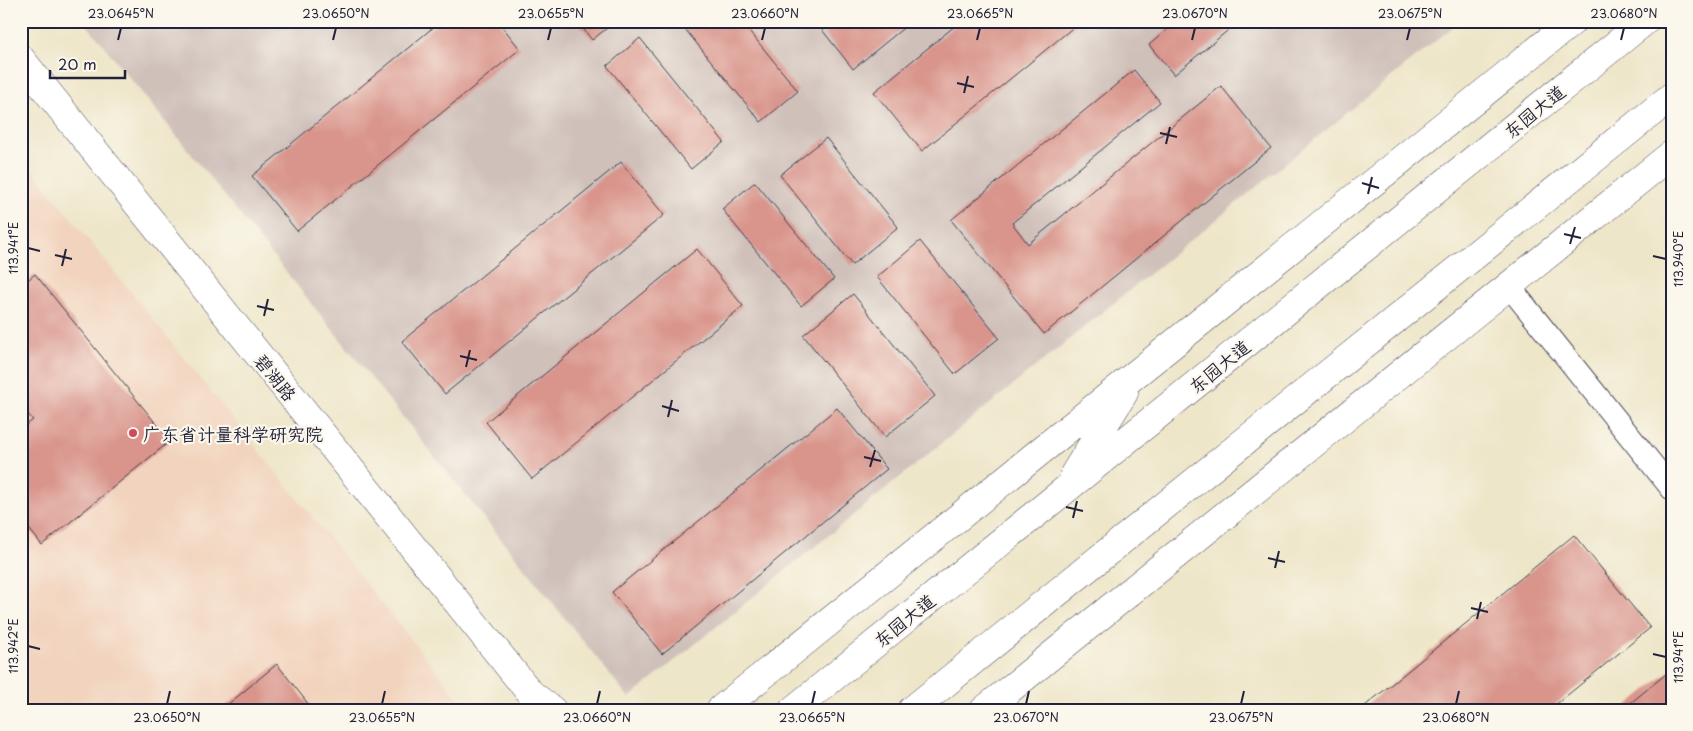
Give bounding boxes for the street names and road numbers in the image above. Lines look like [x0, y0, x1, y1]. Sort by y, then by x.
street label: 东园大道 [1498, 78, 1570, 144]
street label: 东园大道 [1183, 333, 1255, 399]
street label: 碧湖路 [249, 348, 303, 406]
street label: 东园大道 [868, 587, 940, 653]

